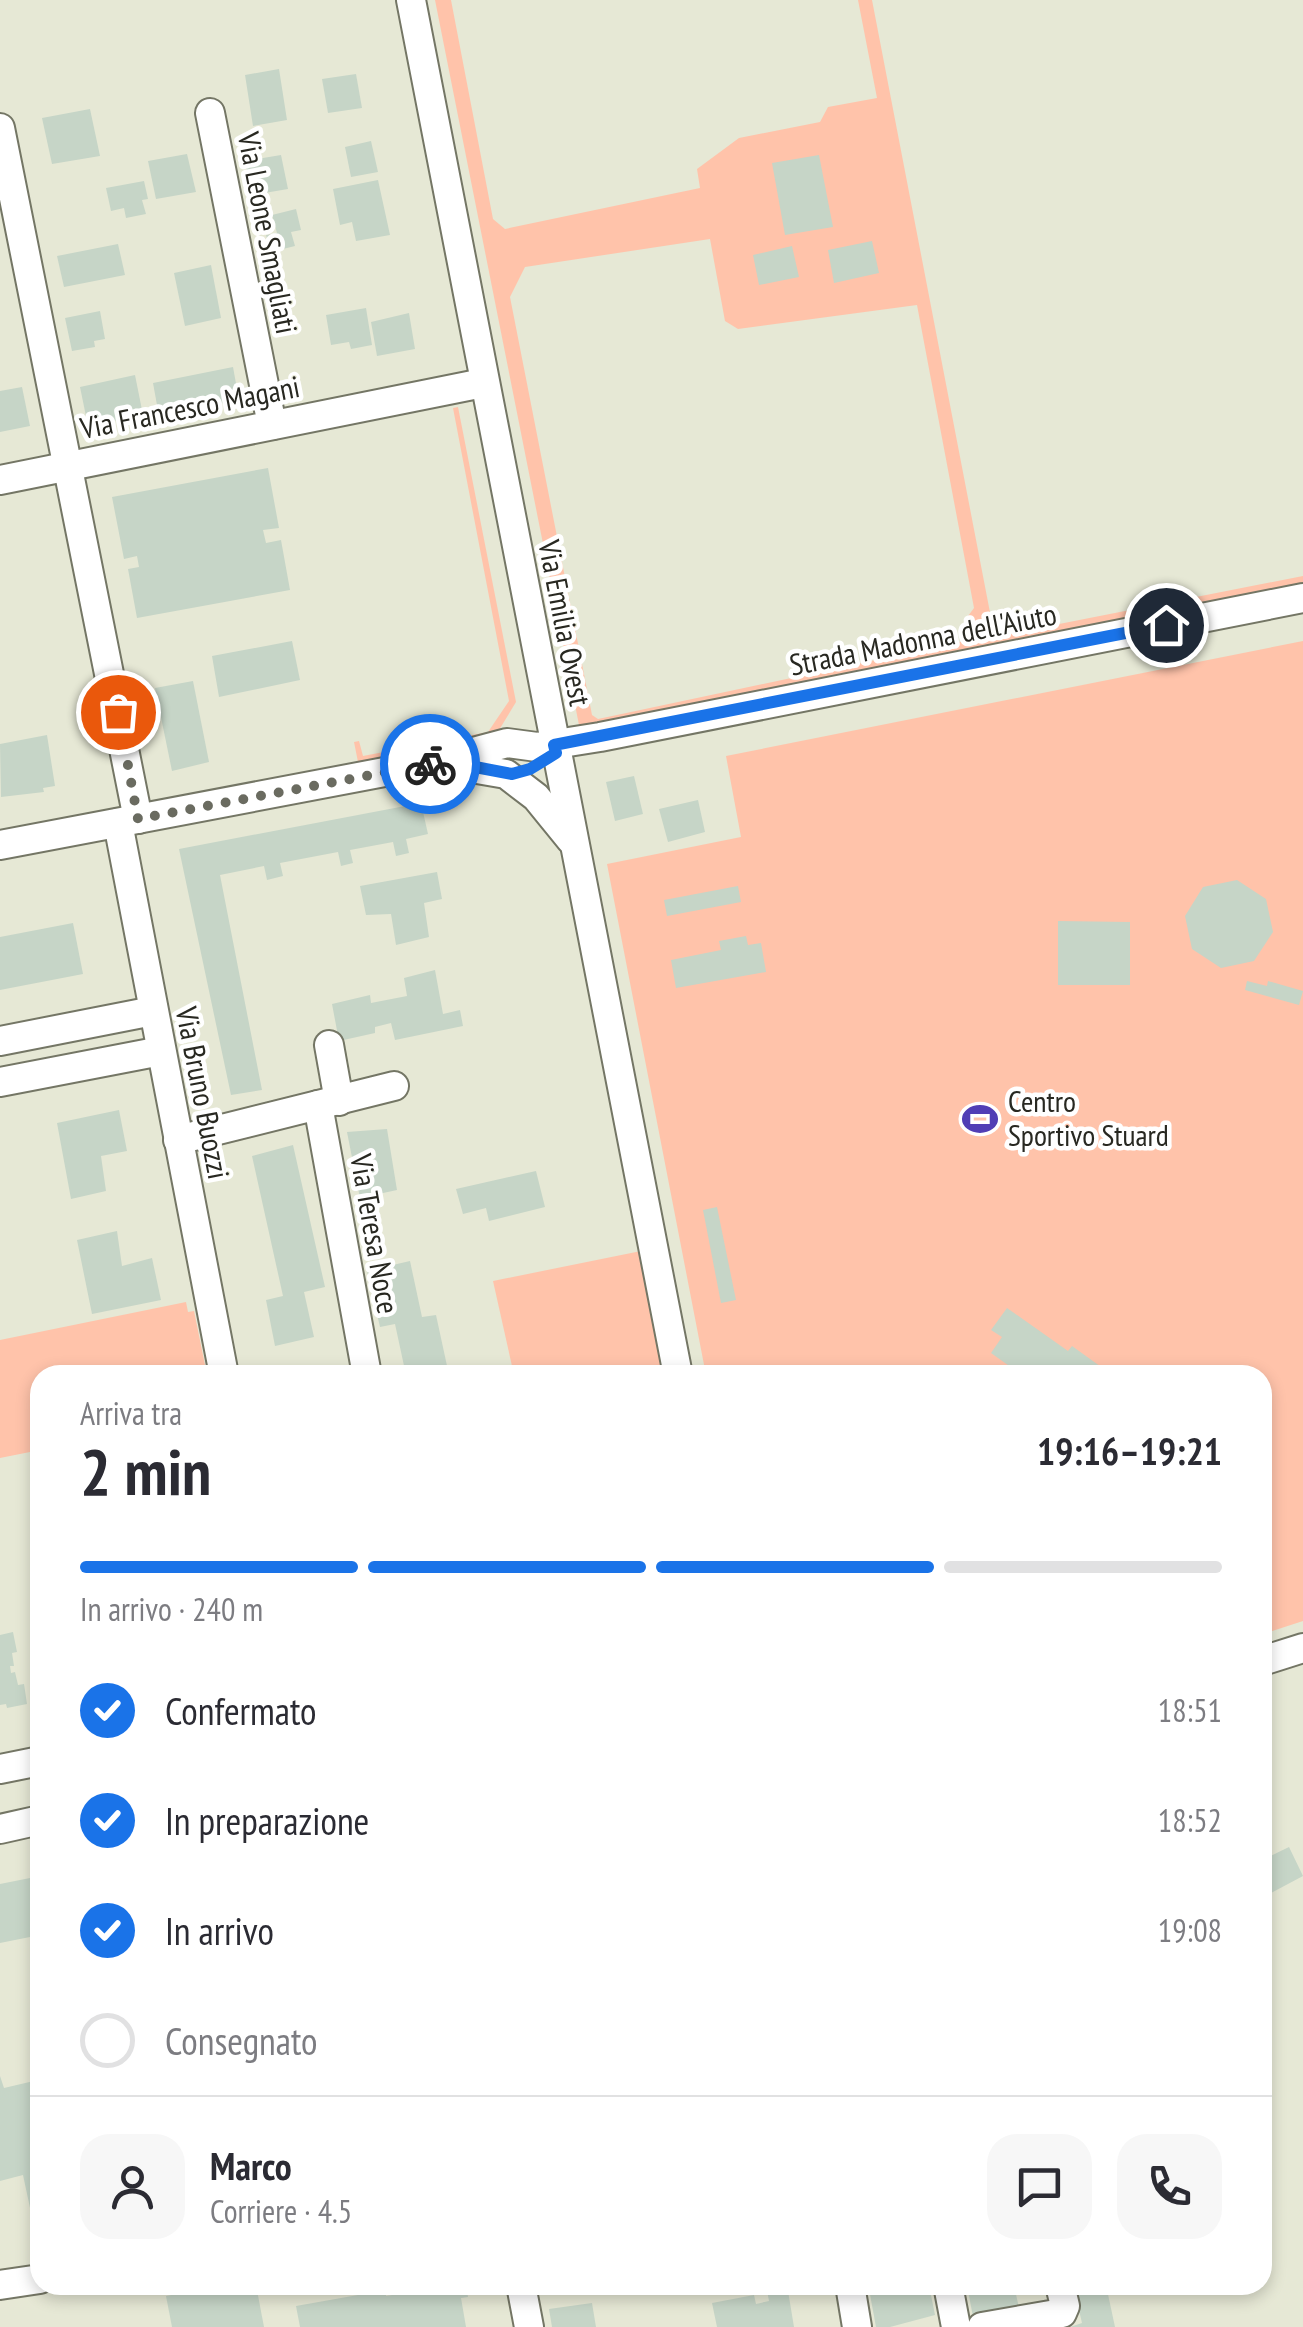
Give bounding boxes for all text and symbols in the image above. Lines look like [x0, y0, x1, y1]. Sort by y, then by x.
street label: Via Leone Smagliati [230, 128, 307, 337]
street label: Via Francesco Magani [76, 366, 303, 447]
street label: Via Emilia Ovest [530, 536, 601, 710]
pin [1124, 583, 1209, 668]
street label: Strada Madonna dell'Aiuto [786, 594, 1059, 684]
icon: home [1139, 598, 1194, 653]
pin [76, 670, 161, 755]
icon: bag [91, 685, 146, 740]
courier [380, 714, 480, 814]
icon: bike [403, 737, 458, 792]
street label: Via Bruno Buozzi [167, 1002, 239, 1182]
place label: Centro Sportivo Stuard [1008, 1081, 1169, 1154]
sports icon: Centro Sportivo Stuard [961, 1100, 999, 1138]
street label: Via Teresa Noce [342, 1150, 409, 1317]
text: Arriva tra [80, 1392, 182, 1434]
text: 19:16–19:21 [1037, 1426, 1222, 1475]
text: 2 min [80, 1429, 211, 1513]
text: In arrivo · 240 m [80, 1588, 263, 1630]
icon: check [80, 1683, 135, 1738]
text: Confermato [165, 1686, 317, 1735]
text: 18:51 [1158, 1689, 1222, 1731]
icon: check [80, 1793, 135, 1848]
text: In preparazione [165, 1796, 369, 1845]
text: 18:52 [1158, 1799, 1222, 1841]
icon: check [80, 1903, 135, 1958]
text: In arrivo [165, 1906, 274, 1955]
text: 19:08 [1158, 1909, 1222, 1951]
text: Consegnato [165, 2016, 318, 2065]
button: person [80, 2134, 185, 2239]
button: chat [987, 2134, 1092, 2239]
button: phone [1117, 2134, 1222, 2239]
text: Marco [210, 2141, 292, 2190]
text: Corriere · 4.5 [210, 2190, 352, 2232]

